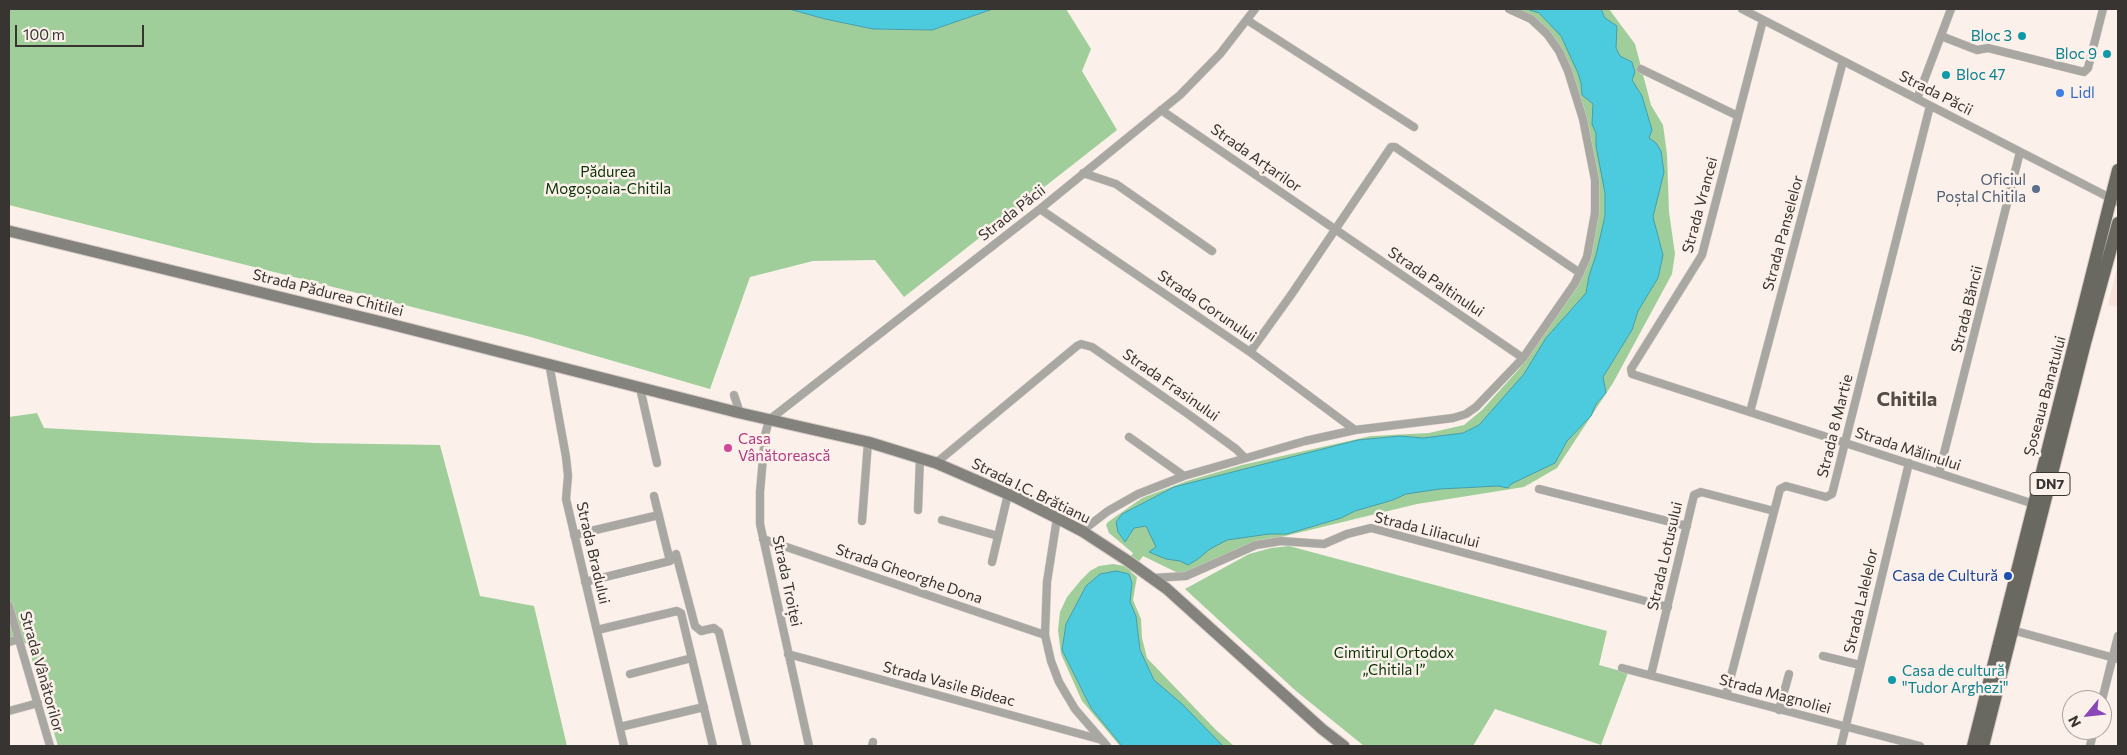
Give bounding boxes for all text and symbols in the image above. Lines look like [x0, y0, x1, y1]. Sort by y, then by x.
scale bar [18, 15, 146, 47]
text: 100 m [23, 25, 65, 43]
place label: Bloc 3 [1971, 27, 2012, 45]
marker: Bloc 3 [2016, 30, 2028, 42]
place label: Bloc 9 [2055, 45, 2097, 63]
marker: Bloc 9 [2101, 48, 2113, 60]
place label: Bloc 47 [1956, 66, 2005, 84]
street label: Strada Păcii [1896, 67, 1976, 119]
marker: Bloc 47 [1940, 69, 1952, 81]
place label: Lidl [2070, 84, 2095, 102]
marker: Lidl [2054, 87, 2066, 99]
street label: Strada Arțarilor [1207, 120, 1305, 196]
street label: Strada Vrancei [1679, 155, 1721, 255]
park label: Pădurea Mogoșoaia-Chitila [545, 163, 671, 198]
place label: Oficiul Poștal Chitila [1936, 171, 2026, 206]
street label: Strada Panselelor [1759, 173, 1807, 293]
street label: Strada Păcii [975, 181, 1049, 245]
marker: Oficiul Poștal Chitila [2030, 183, 2042, 195]
street label: Strada Paltinului [1385, 243, 1487, 321]
street label: Strada Băncii [1947, 264, 1987, 354]
street label: Strada Pădurea Chitilei [251, 266, 405, 320]
street label: Strada Gorunului [1154, 266, 1260, 346]
street label: Șoseaua Banatului [2020, 334, 2070, 458]
street label: Strada Frasinului [1119, 345, 1223, 425]
street label: Strada 8 Martie [1813, 372, 1857, 480]
district label: Chitila [1877, 387, 1937, 411]
street label: Strada Mălinului [1853, 423, 1963, 475]
place label: Casa Vânătorească [738, 430, 830, 465]
marker: Casa Vânătorească [722, 442, 734, 454]
street label: Strada I.C. Brătianu [969, 454, 1093, 528]
road number: DN7 [2030, 472, 2070, 496]
street label: Strada Bradului [572, 500, 614, 606]
street label: Strada Lotusului [1644, 500, 1686, 612]
street label: Strada Liliacului [1373, 508, 1481, 552]
street label: Strada Troiței [769, 534, 805, 628]
street label: Strada Gheorghe Dona [833, 540, 985, 608]
street label: Strada Lalelelor [1840, 547, 1882, 655]
place label: Casa de Cultură [1892, 567, 1998, 585]
marker: Casa de Cultură [2002, 570, 2014, 582]
street label: Strada Vânătorilor [16, 609, 68, 735]
park label: Cimitirul Ortodox „Chitila I” [1334, 644, 1454, 679]
street label: Strada Vasile Bideac [881, 658, 1017, 710]
place label: Casa de cultură "Tudor Arghezi" [1902, 662, 2009, 697]
street label: Strada Magnoliei [1717, 670, 1833, 718]
marker: Casa de cultură "Tudor Arghezi" [1886, 674, 1898, 686]
north arrow [2062, 690, 2112, 740]
text: N [2064, 713, 2084, 730]

